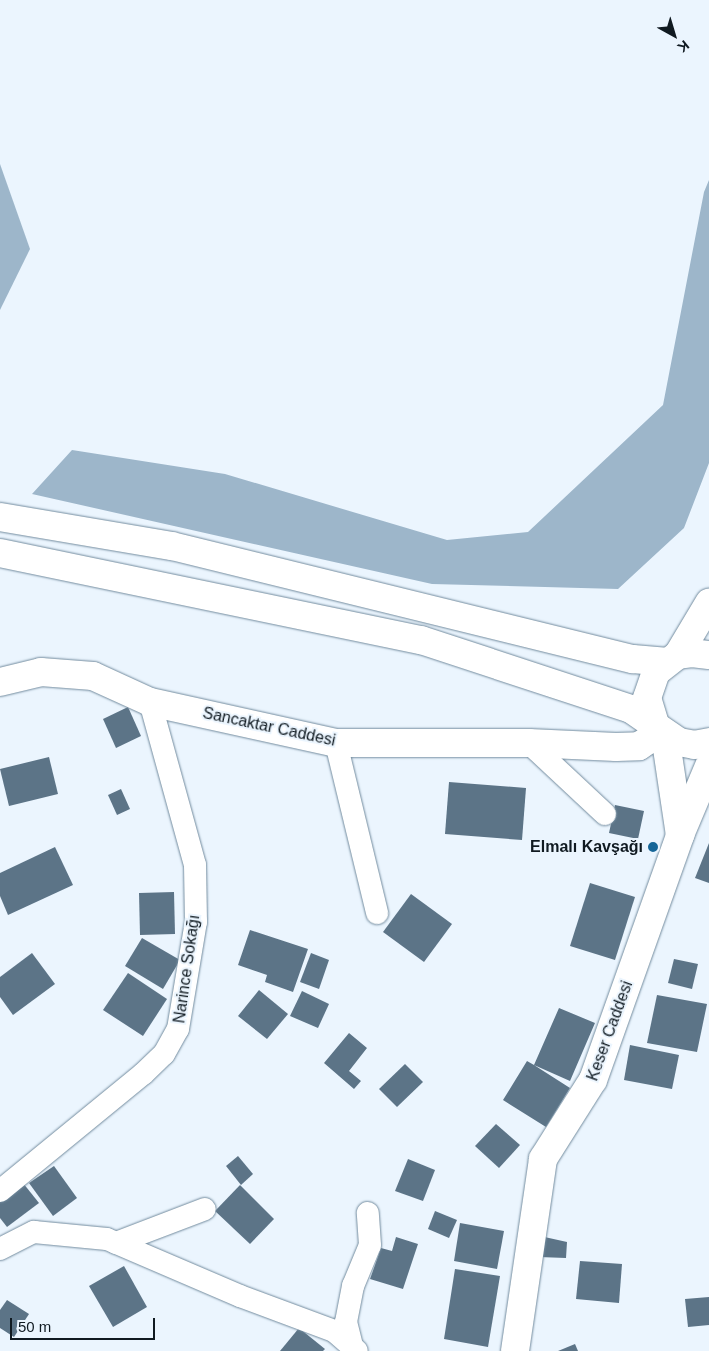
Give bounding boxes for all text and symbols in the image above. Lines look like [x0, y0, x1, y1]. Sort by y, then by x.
north arrow [649, 10, 699, 60]
text: K [674, 37, 692, 56]
street label: Sancaktar Caddesi [201, 704, 337, 750]
place label: Elmalı Kavşağı [530, 837, 643, 857]
marker: Elmalı Kavşağı [647, 841, 659, 853]
street label: Narince Sokağı [170, 914, 204, 1024]
street label: Keser Caddesi [583, 978, 637, 1084]
scale bar [12, 1308, 158, 1340]
text: 50 m [18, 1318, 51, 1335]

